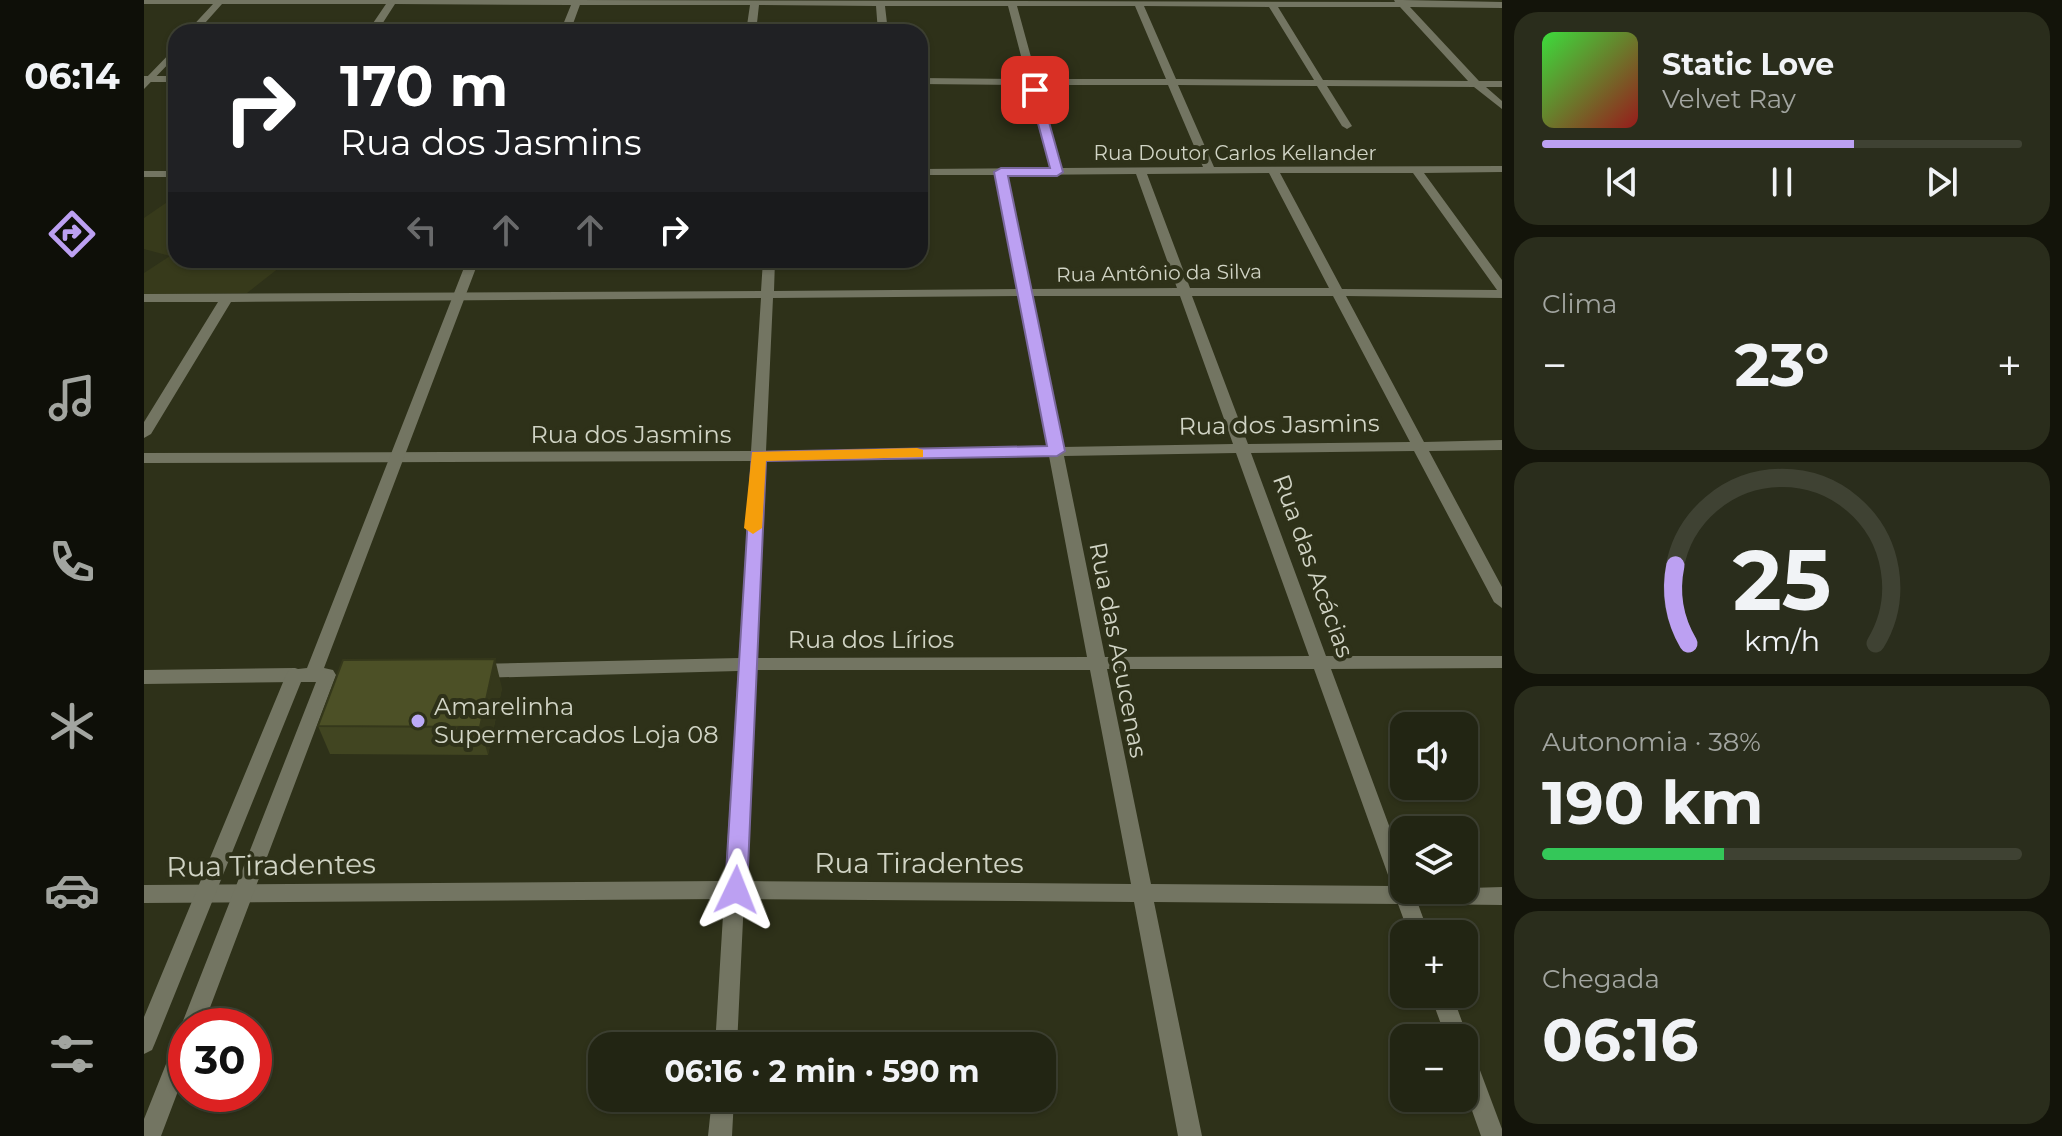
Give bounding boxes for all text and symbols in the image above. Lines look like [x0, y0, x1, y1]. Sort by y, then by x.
text: Static Love [1662, 46, 1834, 83]
text: 170 m [340, 52, 508, 120]
text: 06:14 [24, 54, 120, 98]
icon: right [208, 56, 312, 160]
pin [1001, 56, 1069, 124]
icon: arrive [1013, 68, 1057, 112]
text: Velvet Ray [1662, 83, 1796, 115]
text: Rua dos Jasmins [340, 120, 642, 164]
street label: Rua Doutor Carlos Kellander [1093, 141, 1377, 165]
icon: previous [1600, 160, 1644, 204]
icon: pause [1760, 160, 1804, 204]
icon: next [1920, 160, 1964, 204]
icon: directions [44, 206, 100, 262]
icon: left [400, 208, 444, 252]
icon: ahead [484, 208, 528, 252]
icon: ahead [568, 208, 612, 252]
icon: right [652, 208, 696, 252]
street label: Rua Antônio da Silva [1056, 259, 1262, 287]
text: Clima [1542, 288, 1617, 320]
text: 23° [1734, 328, 1830, 401]
text: − [1542, 338, 1567, 392]
text: + [1997, 338, 2022, 392]
icon: music [44, 370, 100, 426]
street label: Rua dos Jasmins [1178, 408, 1380, 441]
street label: Rua dos Jasmins [531, 420, 732, 449]
street label: Rua das Acácias [1267, 470, 1360, 661]
text: 25 [1733, 529, 1831, 631]
icon: phone [44, 534, 100, 590]
street label: Rua das Acucenas [1083, 540, 1154, 760]
text: km/h [1744, 623, 1820, 658]
street label: Rua dos Lírios [788, 625, 954, 654]
place label: Amarelinha Supermercados Loja 08 [434, 692, 719, 749]
icon: climate [44, 698, 100, 754]
marker: Amarelinha Supermercados Loja 08 [409, 712, 427, 730]
map controls [1390, 712, 1478, 1112]
button: sound [1390, 712, 1478, 800]
text: Autonomia · 38% [1542, 726, 1761, 758]
text: 190 km [1542, 766, 1763, 839]
button: layers [1390, 816, 1478, 904]
street label: Rua Tiradentes [166, 846, 376, 884]
street label: Rua Tiradentes [814, 846, 1024, 880]
position arrow [694, 848, 778, 932]
icon: car [44, 862, 100, 918]
button: + [1390, 920, 1478, 1008]
text: Chegada [1542, 963, 1660, 995]
text: 06:16 [1542, 1003, 1698, 1076]
speed limit sign: 30 [168, 1008, 272, 1112]
button: − [1390, 1024, 1478, 1112]
icon: filters [44, 1026, 100, 1082]
text: 06:16 · 2 min · 590 m [665, 1053, 980, 1090]

